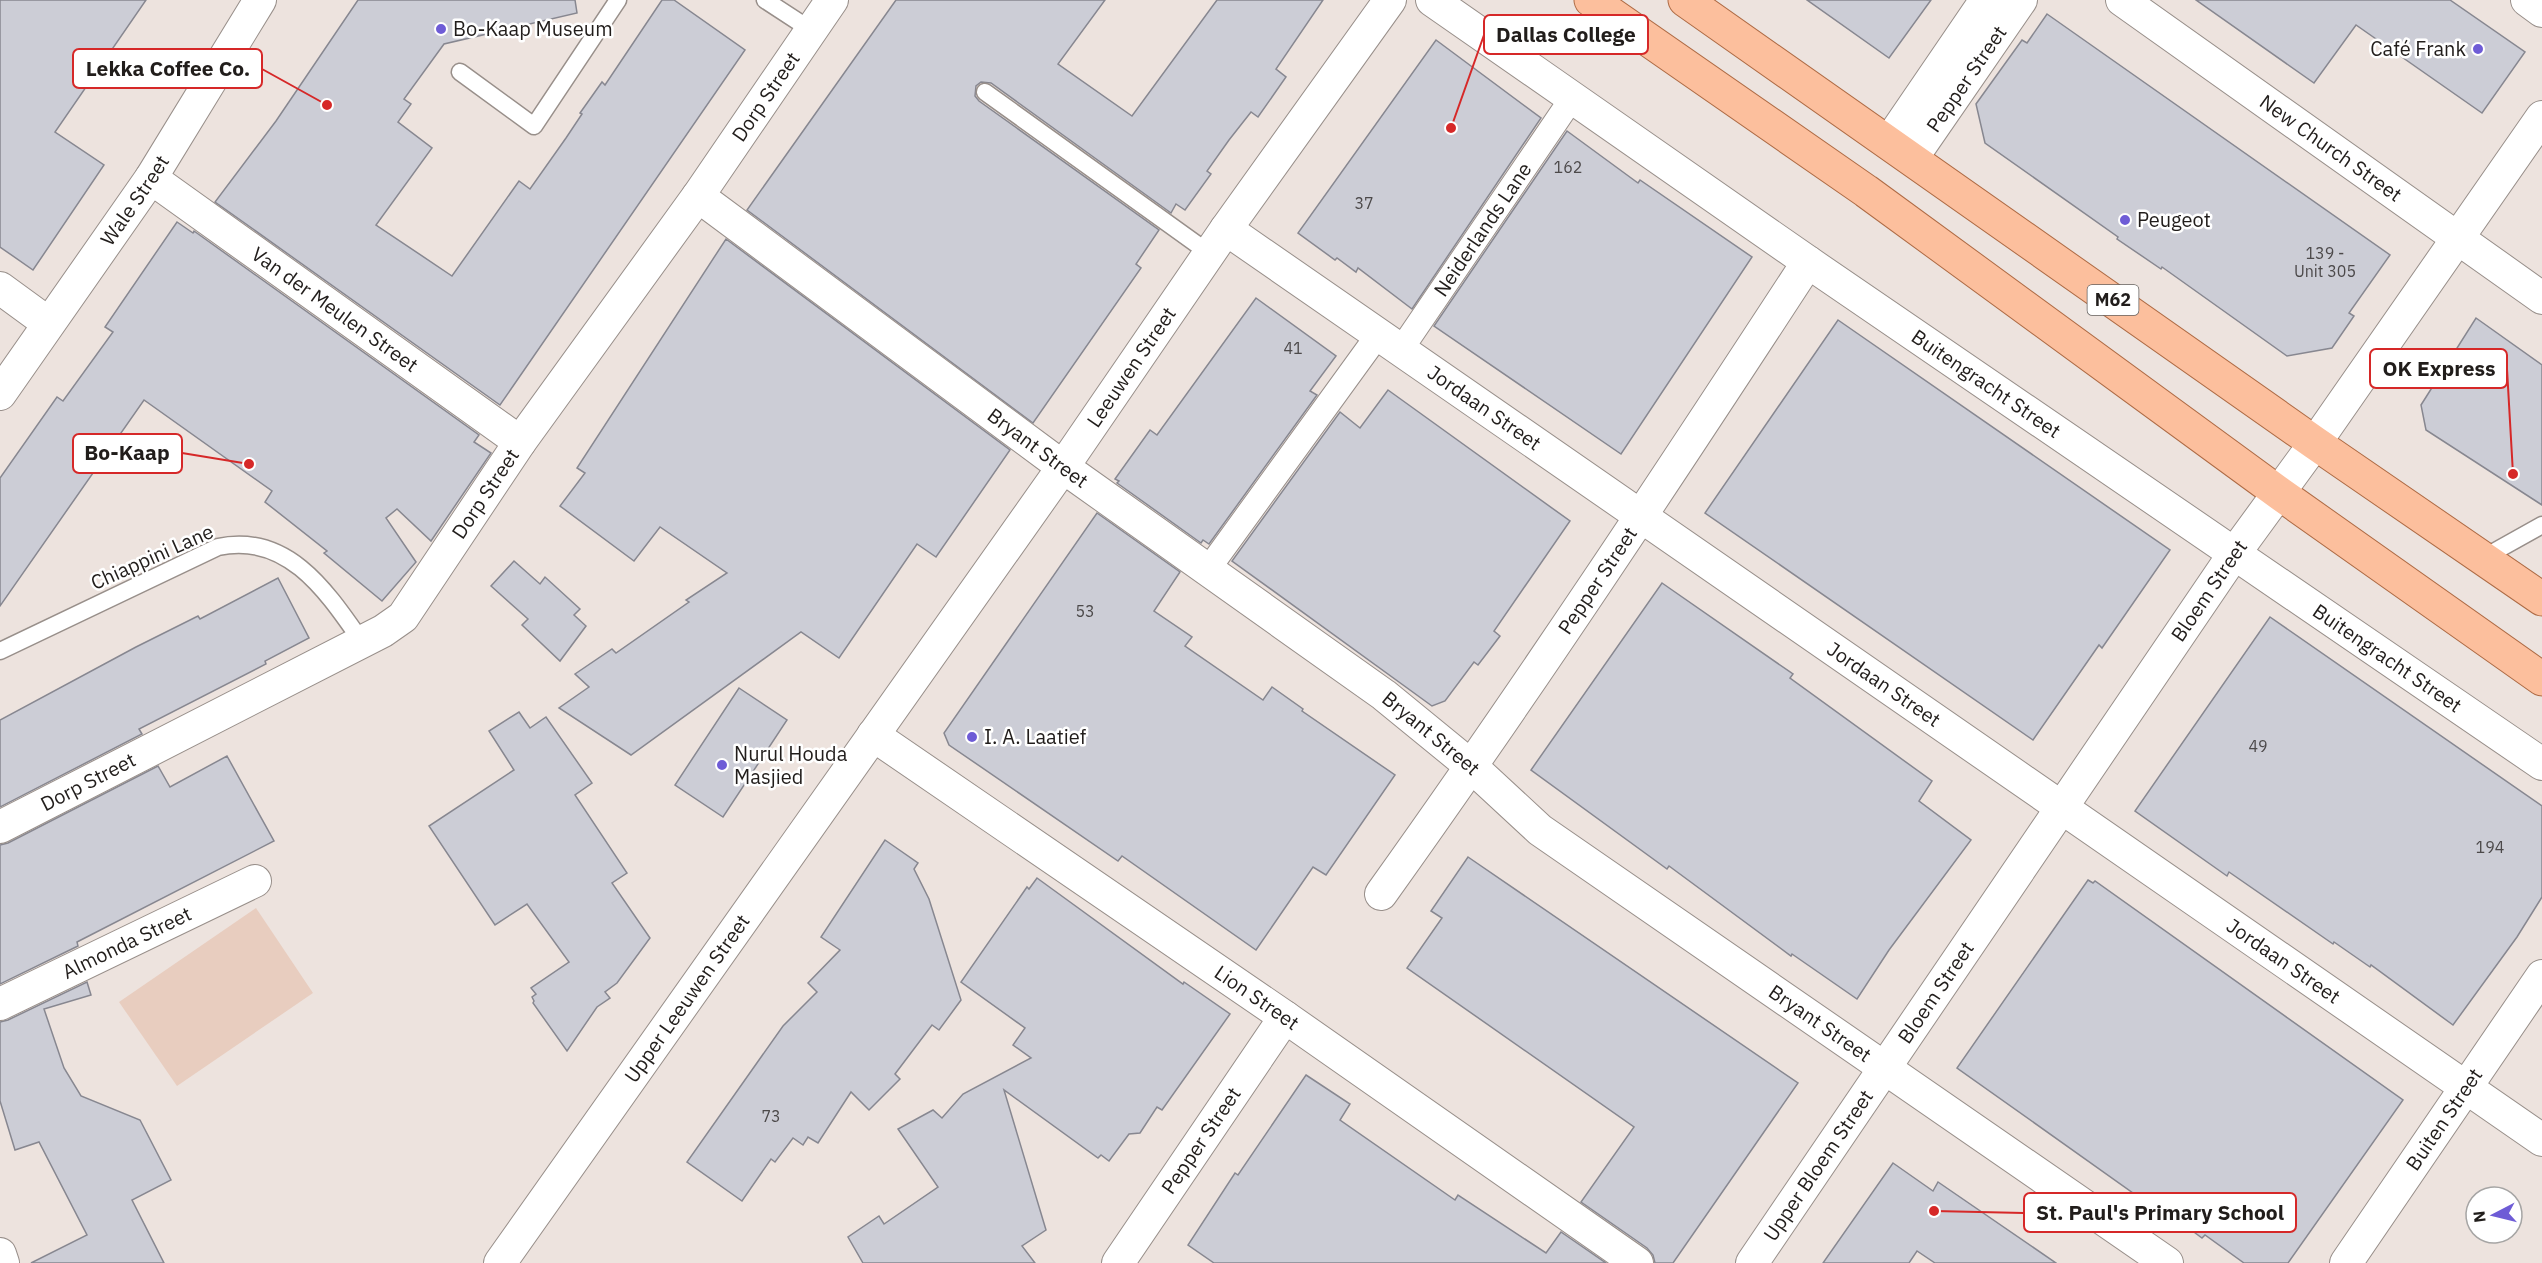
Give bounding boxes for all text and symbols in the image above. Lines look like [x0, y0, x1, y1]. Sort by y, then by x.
place label: Bo-Kaap Museum [453, 15, 613, 42]
callout: Dallas College [1484, 15, 1648, 54]
text: Dallas College [1496, 20, 1636, 48]
street label: Pepper Street [1920, 20, 2012, 137]
marker: Bo-Kaap Museum [434, 22, 448, 36]
place label: Café Frank [2370, 35, 2466, 62]
marker: Café Frank [2471, 42, 2485, 56]
street label: Dorp Street [725, 46, 806, 147]
callout: Lekka Coffee Co. [73, 49, 262, 88]
text: Lekka Coffee Co. [86, 54, 250, 82]
street label: New Church Street [2254, 88, 2408, 208]
street label: Wale Street [94, 150, 175, 251]
street label: Neiderlands Lane [1427, 157, 1538, 302]
house number: 162 [1554, 157, 1582, 177]
house number: 37 [1354, 193, 1374, 213]
place label: Peugeot [2137, 206, 2211, 233]
marker: Peugeot [2118, 213, 2132, 227]
street label: Van der Meulen Street [246, 240, 424, 378]
house number: 139 - Unit 305 [2294, 243, 2356, 281]
road number: M62 [2088, 285, 2138, 315]
street label: Leeuwen Street [1080, 301, 1182, 432]
street label: Buitengracht Street [1906, 323, 2066, 444]
house number: 41 [1283, 338, 1303, 358]
callout: OK Express [2370, 349, 2507, 388]
text: OK Express [2382, 354, 2496, 382]
street label: Jordaan Street [1422, 358, 1547, 456]
street label: Bryant Street [982, 401, 1094, 494]
callout: Bo-Kaap [73, 434, 182, 473]
text: Bo-Kaap [84, 438, 170, 466]
street label: Dorp Street [445, 443, 525, 544]
street label: Chiappini Lane [86, 517, 217, 596]
street label: Pepper Street [1551, 521, 1643, 639]
street label: Bloem Street [2164, 534, 2253, 647]
street label: Buitengracht Street [2307, 597, 2467, 718]
house number: 53 [1075, 601, 1095, 621]
street label: Jordaan Street [1822, 635, 1946, 733]
street label: Bryant Street [1377, 685, 1486, 781]
place label: I. A. Laatief [984, 723, 1087, 750]
marker: I. A. Laatief [965, 730, 979, 744]
house number: 49 [2248, 736, 2268, 756]
place label: Nurul Houda Masjied [734, 740, 848, 790]
street label: Dorp Street [36, 746, 140, 817]
marker: Nurul Houda Masjied [715, 758, 729, 772]
house number: 194 [2476, 837, 2504, 857]
street label: Almonda Street [58, 900, 196, 985]
street label: Upper Leeuwen Street [618, 909, 756, 1088]
street label: Jordaan Street [2221, 912, 2346, 1009]
street label: Bloem Street [1891, 936, 1980, 1049]
street label: Lion Street [1209, 959, 1305, 1036]
street label: Bryant Street [1764, 978, 1877, 1068]
street label: Buiten Street [2399, 1063, 2488, 1176]
street label: Pepper Street [1155, 1081, 1247, 1199]
street label: Upper Bloem Street [1757, 1084, 1879, 1246]
house number: 73 [761, 1106, 781, 1126]
north arrow [2464, 1185, 2524, 1245]
callout: St. Paul's Primary School [2024, 1193, 2296, 1232]
text: St. Paul's Primary School [2036, 1198, 2284, 1226]
text: N [2468, 1210, 2490, 1224]

